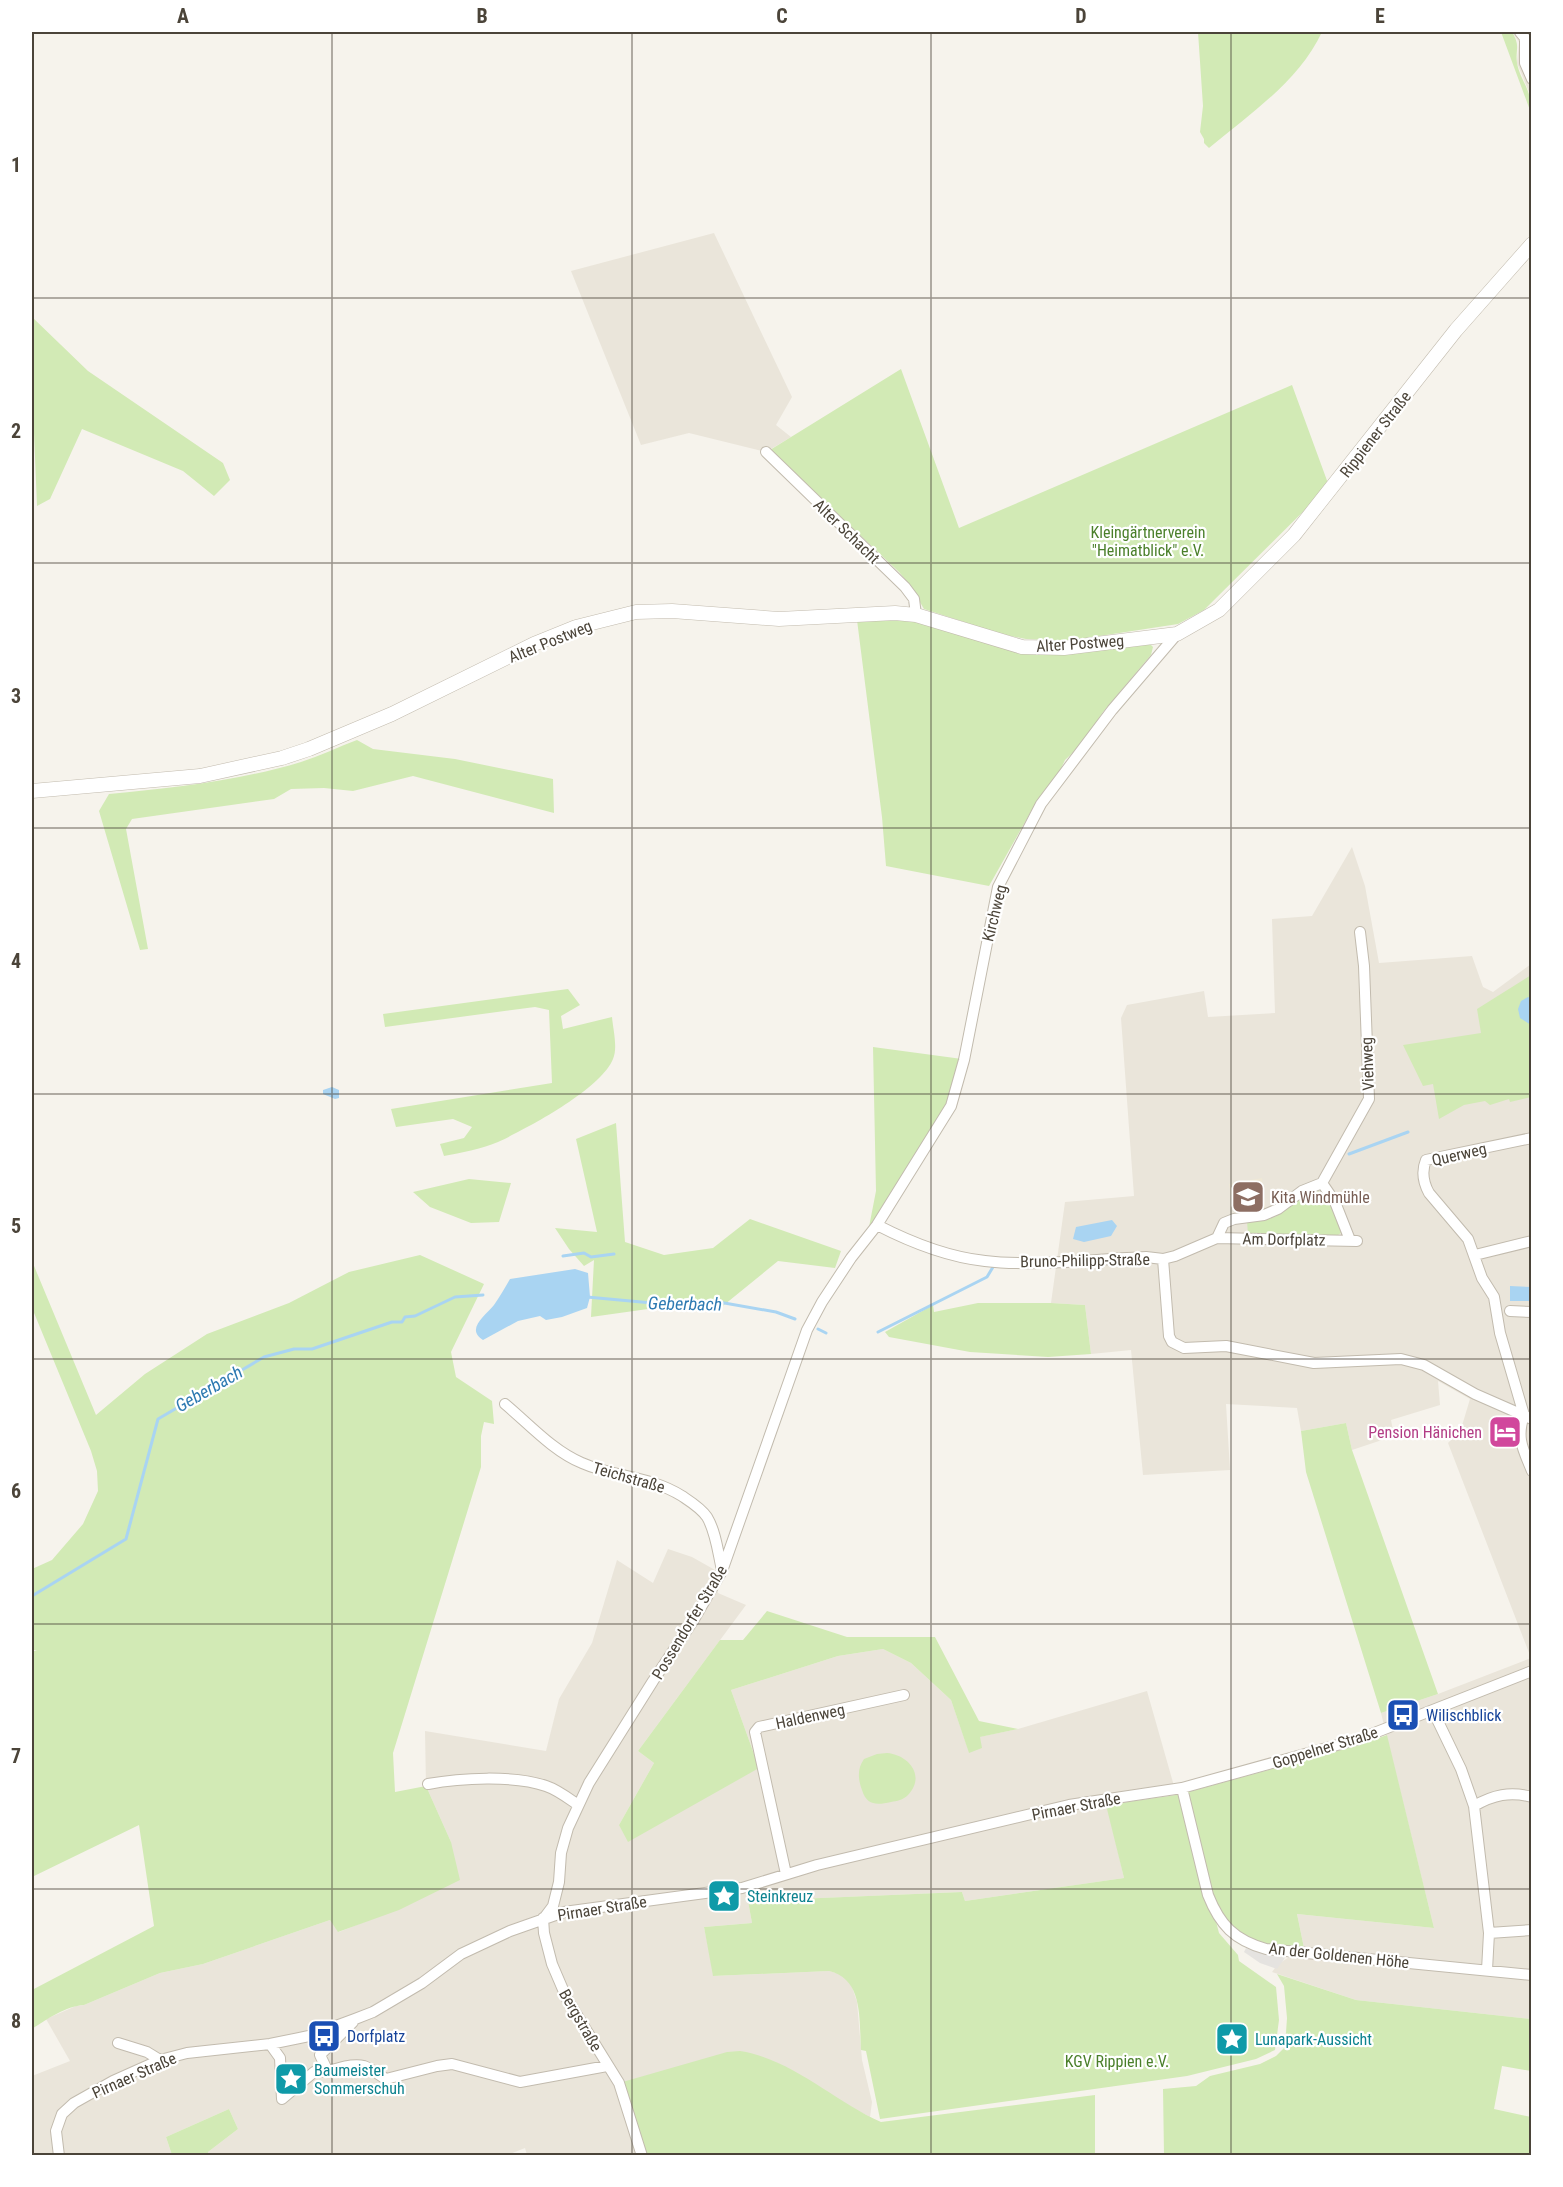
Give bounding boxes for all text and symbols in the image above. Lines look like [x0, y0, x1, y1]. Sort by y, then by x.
text: A [177, 4, 189, 28]
text: B [476, 4, 488, 28]
text: C [776, 4, 788, 28]
text: D [1075, 4, 1087, 28]
text: E [1375, 4, 1385, 28]
text: 1 [11, 153, 21, 177]
street label: Rippiener Straße [1336, 387, 1415, 481]
text: 2 [11, 419, 21, 443]
street label: Alter Schacht [810, 495, 884, 568]
park label: Kleingärtnerverein "Heimatblick" e.V. [1090, 523, 1206, 560]
street label: Alter Postweg [506, 616, 595, 667]
street label: Alter Postweg [1035, 631, 1125, 656]
text: 3 [11, 684, 21, 708]
street label: Kirchweg [978, 883, 1011, 944]
text: 4 [11, 949, 21, 973]
street label: Viehweg [1357, 1037, 1378, 1091]
street label: Querweg [1430, 1139, 1488, 1170]
school or university icon: Kita Windmühle [1230, 1179, 1266, 1215]
place label: Kita Windmühle [1271, 1188, 1370, 1207]
text: 5 [11, 1214, 21, 1238]
street label: Am Dorfplatz [1242, 1229, 1326, 1250]
street label: Bruno-Philipp-Straße [1020, 1250, 1150, 1271]
water label: Geberbach [648, 1292, 722, 1315]
water label: Geberbach [171, 1361, 246, 1416]
hotel icon: Pension Hänichen [1487, 1414, 1523, 1450]
place label: Pension Hänichen [1368, 1423, 1482, 1442]
street label: Teichstraße [591, 1458, 667, 1497]
text: 6 [11, 1479, 21, 1503]
street label: Possendorfer Straße [648, 1562, 731, 1683]
bus stop icon: Wilischblick [1385, 1697, 1421, 1733]
street label: Haldenweg [774, 1700, 846, 1733]
place label: Wilischblick [1426, 1706, 1502, 1725]
street label: Goppelner Straße [1270, 1722, 1380, 1773]
text: 7 [11, 1744, 21, 1768]
street label: Pirnaer Straße [1030, 1789, 1122, 1824]
place icon: Steinkreuz [706, 1878, 742, 1914]
place label: Steinkreuz [747, 1887, 813, 1906]
street label: Pirnaer Straße [556, 1892, 648, 1925]
street label: An der Goldenen Höhe [1268, 1939, 1410, 1972]
street label: Bergstraße [555, 1986, 606, 2055]
text: 8 [11, 2009, 21, 2033]
bus stop icon: Dorfplatz [306, 2018, 342, 2054]
place icon: Lunapark-Aussicht [1214, 2021, 1250, 2057]
place label: Dorfplatz [347, 2027, 405, 2046]
place label: Lunapark-Aussicht [1255, 2030, 1372, 2049]
street label: Pirnaer Straße [89, 2048, 179, 2102]
park label: KGV Rippien e.V. [1065, 2052, 1169, 2071]
place icon: Baumeister Sommerschuh [273, 2061, 309, 2097]
place label: Baumeister Sommerschuh [314, 2061, 405, 2098]

